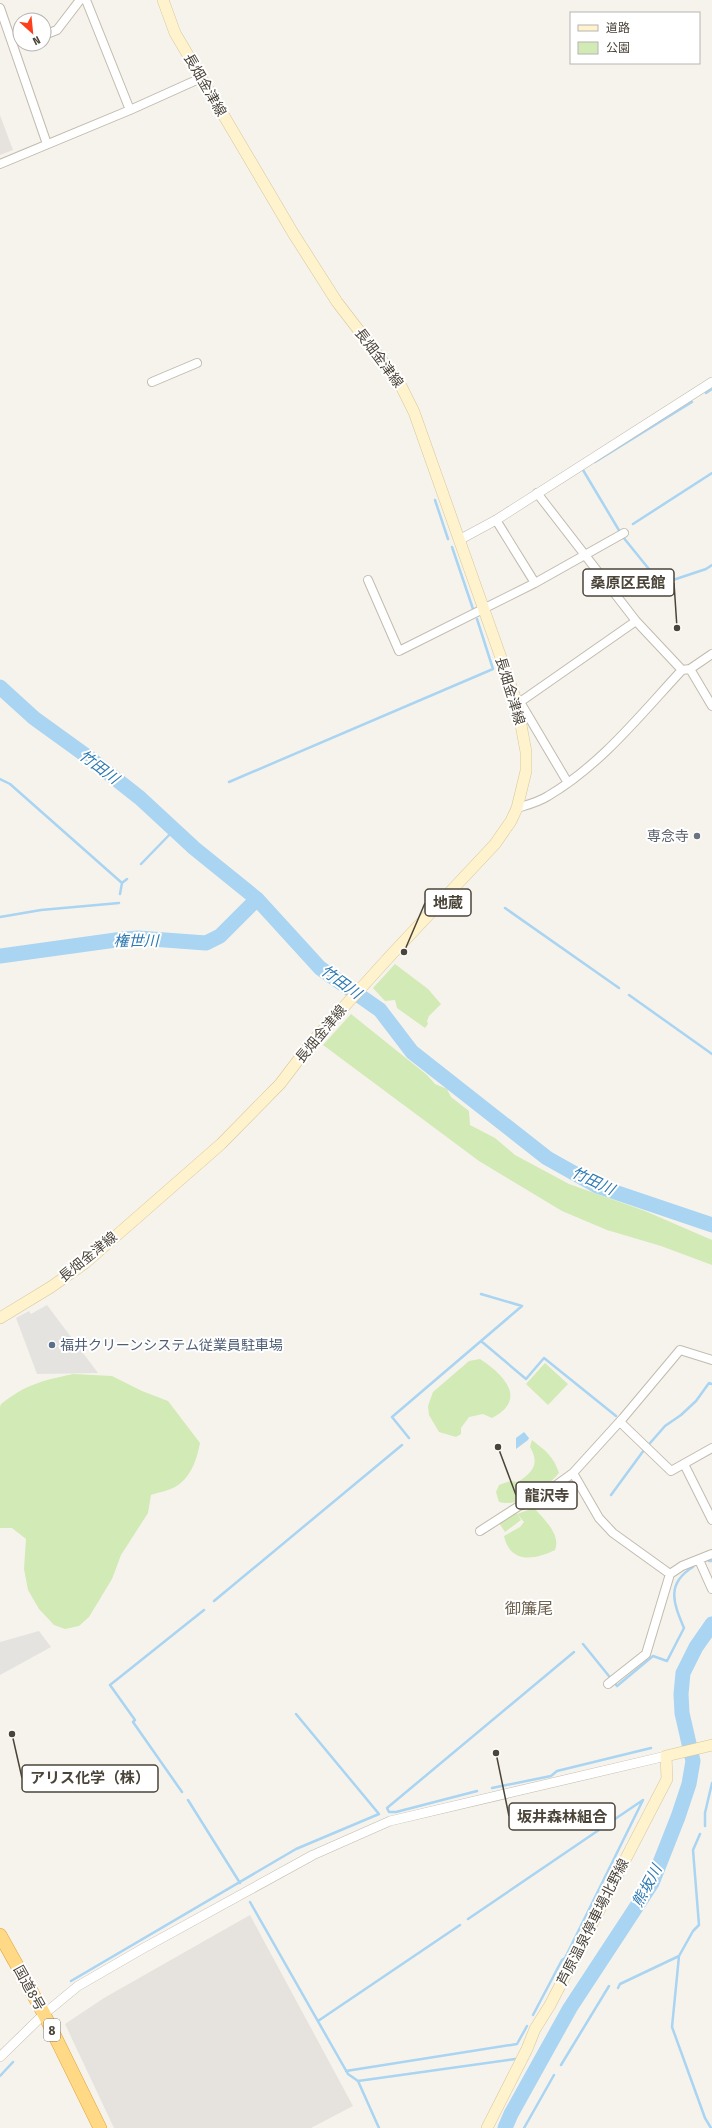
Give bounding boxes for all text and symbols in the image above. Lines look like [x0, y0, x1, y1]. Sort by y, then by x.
north arrow [12, 12, 52, 52]
legend [570, 12, 700, 64]
text: 道路 [606, 21, 630, 35]
text: N [30, 33, 42, 48]
text: 公園 [606, 41, 630, 55]
street label: 長畑金津線 [180, 50, 230, 120]
street label: 長畑金津線 [351, 325, 407, 391]
callout: 桑原区民館 [583, 569, 674, 596]
text: 桑原区民館 [590, 574, 666, 592]
street label: 長畑金津線 [492, 655, 528, 727]
water label: 竹田川 [76, 746, 124, 789]
place label: 専念寺 [647, 828, 689, 845]
marker: 専念寺 [692, 831, 702, 841]
callout: 地蔵 [425, 889, 471, 916]
text: 地蔵 [433, 894, 463, 912]
water label: 権世川 [113, 932, 160, 950]
water label: 竹田川 [318, 961, 366, 1004]
street label: 長畑金津線 [292, 1002, 350, 1066]
water label: 竹田川 [569, 1163, 619, 1200]
street label: 長畑金津線 [55, 1228, 121, 1286]
place label: 福井クリーンシステム従業員駐車場 [60, 1337, 283, 1354]
marker: 福井クリーンシステム従業員駐車場 [47, 1340, 57, 1350]
callout: 龍沢寺 [516, 1482, 577, 1509]
text: 龍沢寺 [524, 1487, 570, 1505]
district label: 御簾尾 [505, 1599, 553, 1618]
callout: アリス化学（株） [22, 1765, 158, 1792]
text: アリス化学（株） [30, 1769, 150, 1787]
callout: 坂井森林組合 [509, 1803, 615, 1830]
text: 坂井森林組合 [517, 1808, 608, 1826]
street label: 芦原温泉停車場北野線 [554, 1856, 632, 1988]
water label: 熊坂川 [628, 1860, 666, 1910]
street label: 国道8号 [10, 1962, 48, 2014]
road number: 8 [44, 2019, 60, 2041]

